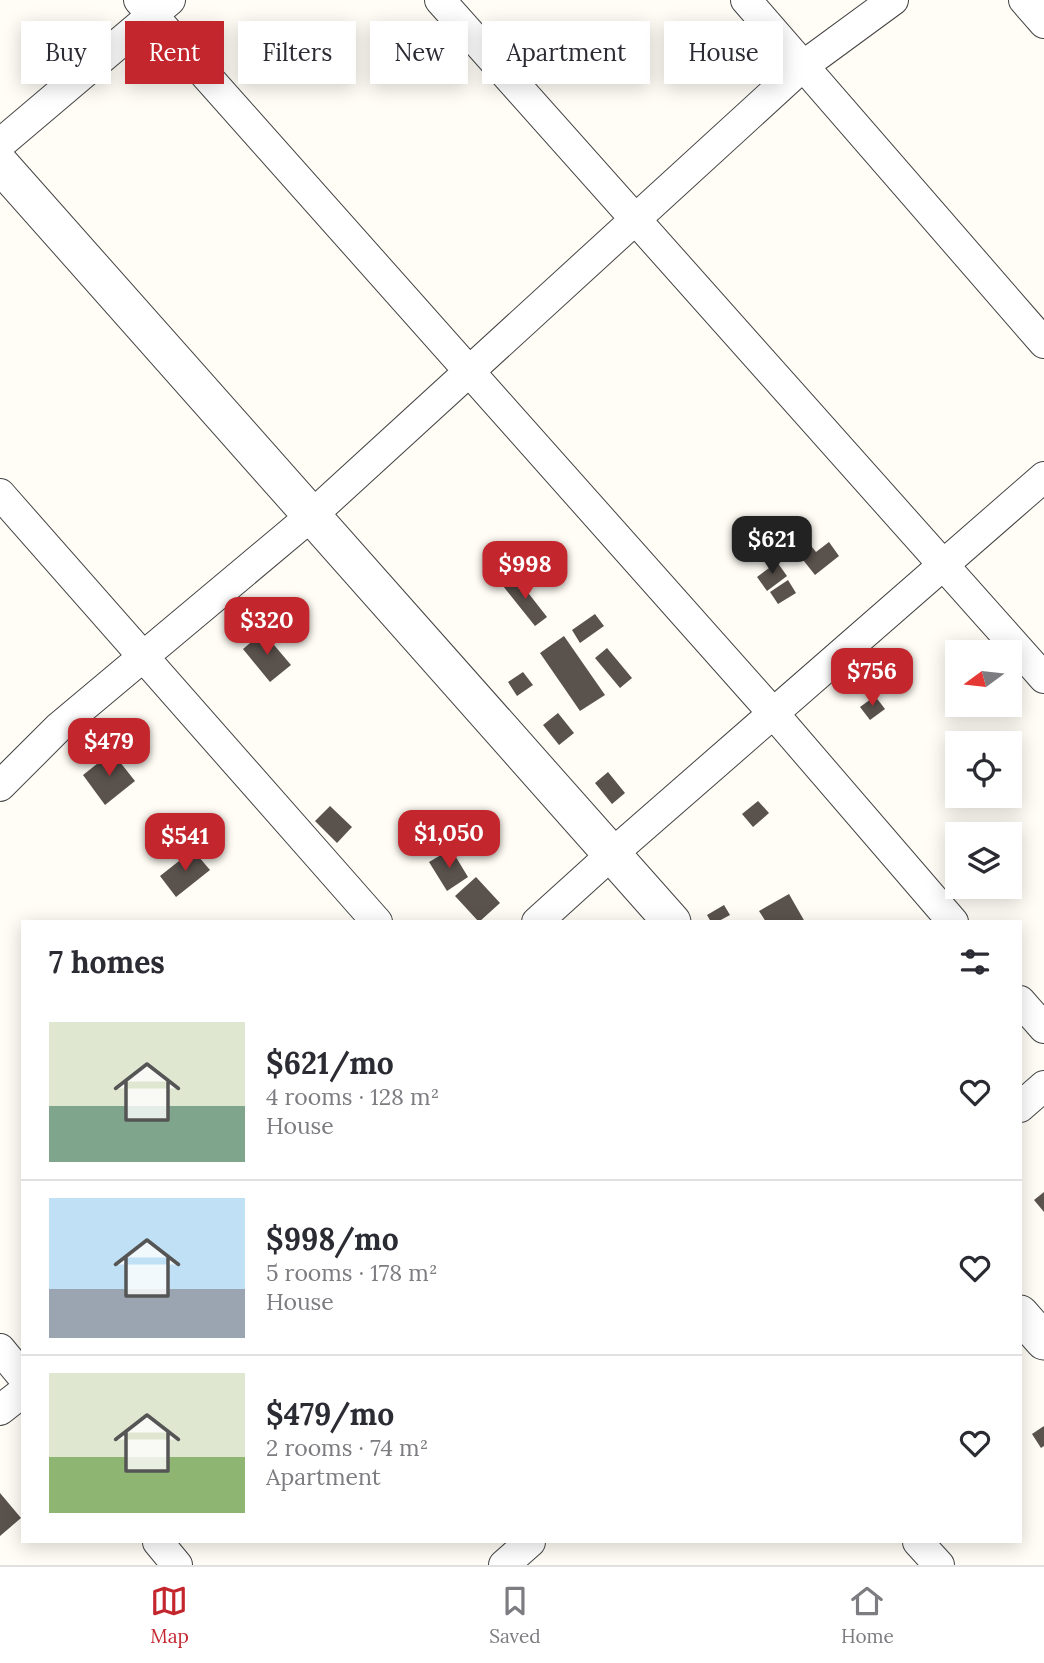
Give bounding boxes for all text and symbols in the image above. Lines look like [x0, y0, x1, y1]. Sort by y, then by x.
chip: Buy [21, 21, 111, 84]
chip: Rent [125, 21, 224, 84]
chip: Filters [238, 21, 356, 84]
chip: New [370, 21, 468, 84]
chip: Apartment [482, 21, 650, 84]
chip: House [664, 21, 783, 84]
pin: $621 [731, 516, 813, 576]
text: $621 [748, 524, 796, 553]
pin: $998 [484, 542, 566, 601]
text: $998 [498, 549, 552, 578]
pin: $320 [226, 598, 308, 657]
text: $320 [240, 605, 294, 634]
north arrow [945, 640, 1022, 718]
map controls [945, 640, 1022, 899]
pin: $756 [831, 648, 913, 708]
text: $756 [847, 656, 897, 685]
pin: $479 [68, 718, 150, 778]
text: $479 [84, 726, 134, 755]
button: locate [945, 731, 1022, 808]
pin: $1,050 [392, 810, 506, 870]
pin: $541 [144, 814, 226, 873]
text: $1,050 [414, 818, 484, 847]
text: $541 [161, 821, 209, 850]
button: layers [945, 822, 1022, 899]
text: 7 homes [49, 943, 165, 981]
icon: filters [956, 943, 994, 981]
text: $621/mo [266, 1044, 394, 1082]
icon: home [105, 1050, 189, 1134]
icon: heart [956, 1073, 994, 1111]
text: 4 rooms · 128 m² [266, 1082, 439, 1111]
text: House [266, 1111, 334, 1140]
text: $998/mo [266, 1220, 399, 1258]
icon: home [105, 1226, 189, 1310]
icon: heart [956, 1249, 994, 1287]
text: 5 rooms · 178 m² [266, 1258, 438, 1287]
text: House [266, 1287, 334, 1316]
text: $479/mo [266, 1395, 394, 1433]
icon: home [105, 1401, 189, 1485]
icon: heart [956, 1424, 994, 1462]
text: 2 rooms · 74 m² [266, 1433, 428, 1462]
text: Apartment [266, 1462, 381, 1491]
tab: Map [150, 1582, 189, 1648]
tab: Saved [489, 1582, 541, 1648]
tab: Home [841, 1582, 894, 1648]

